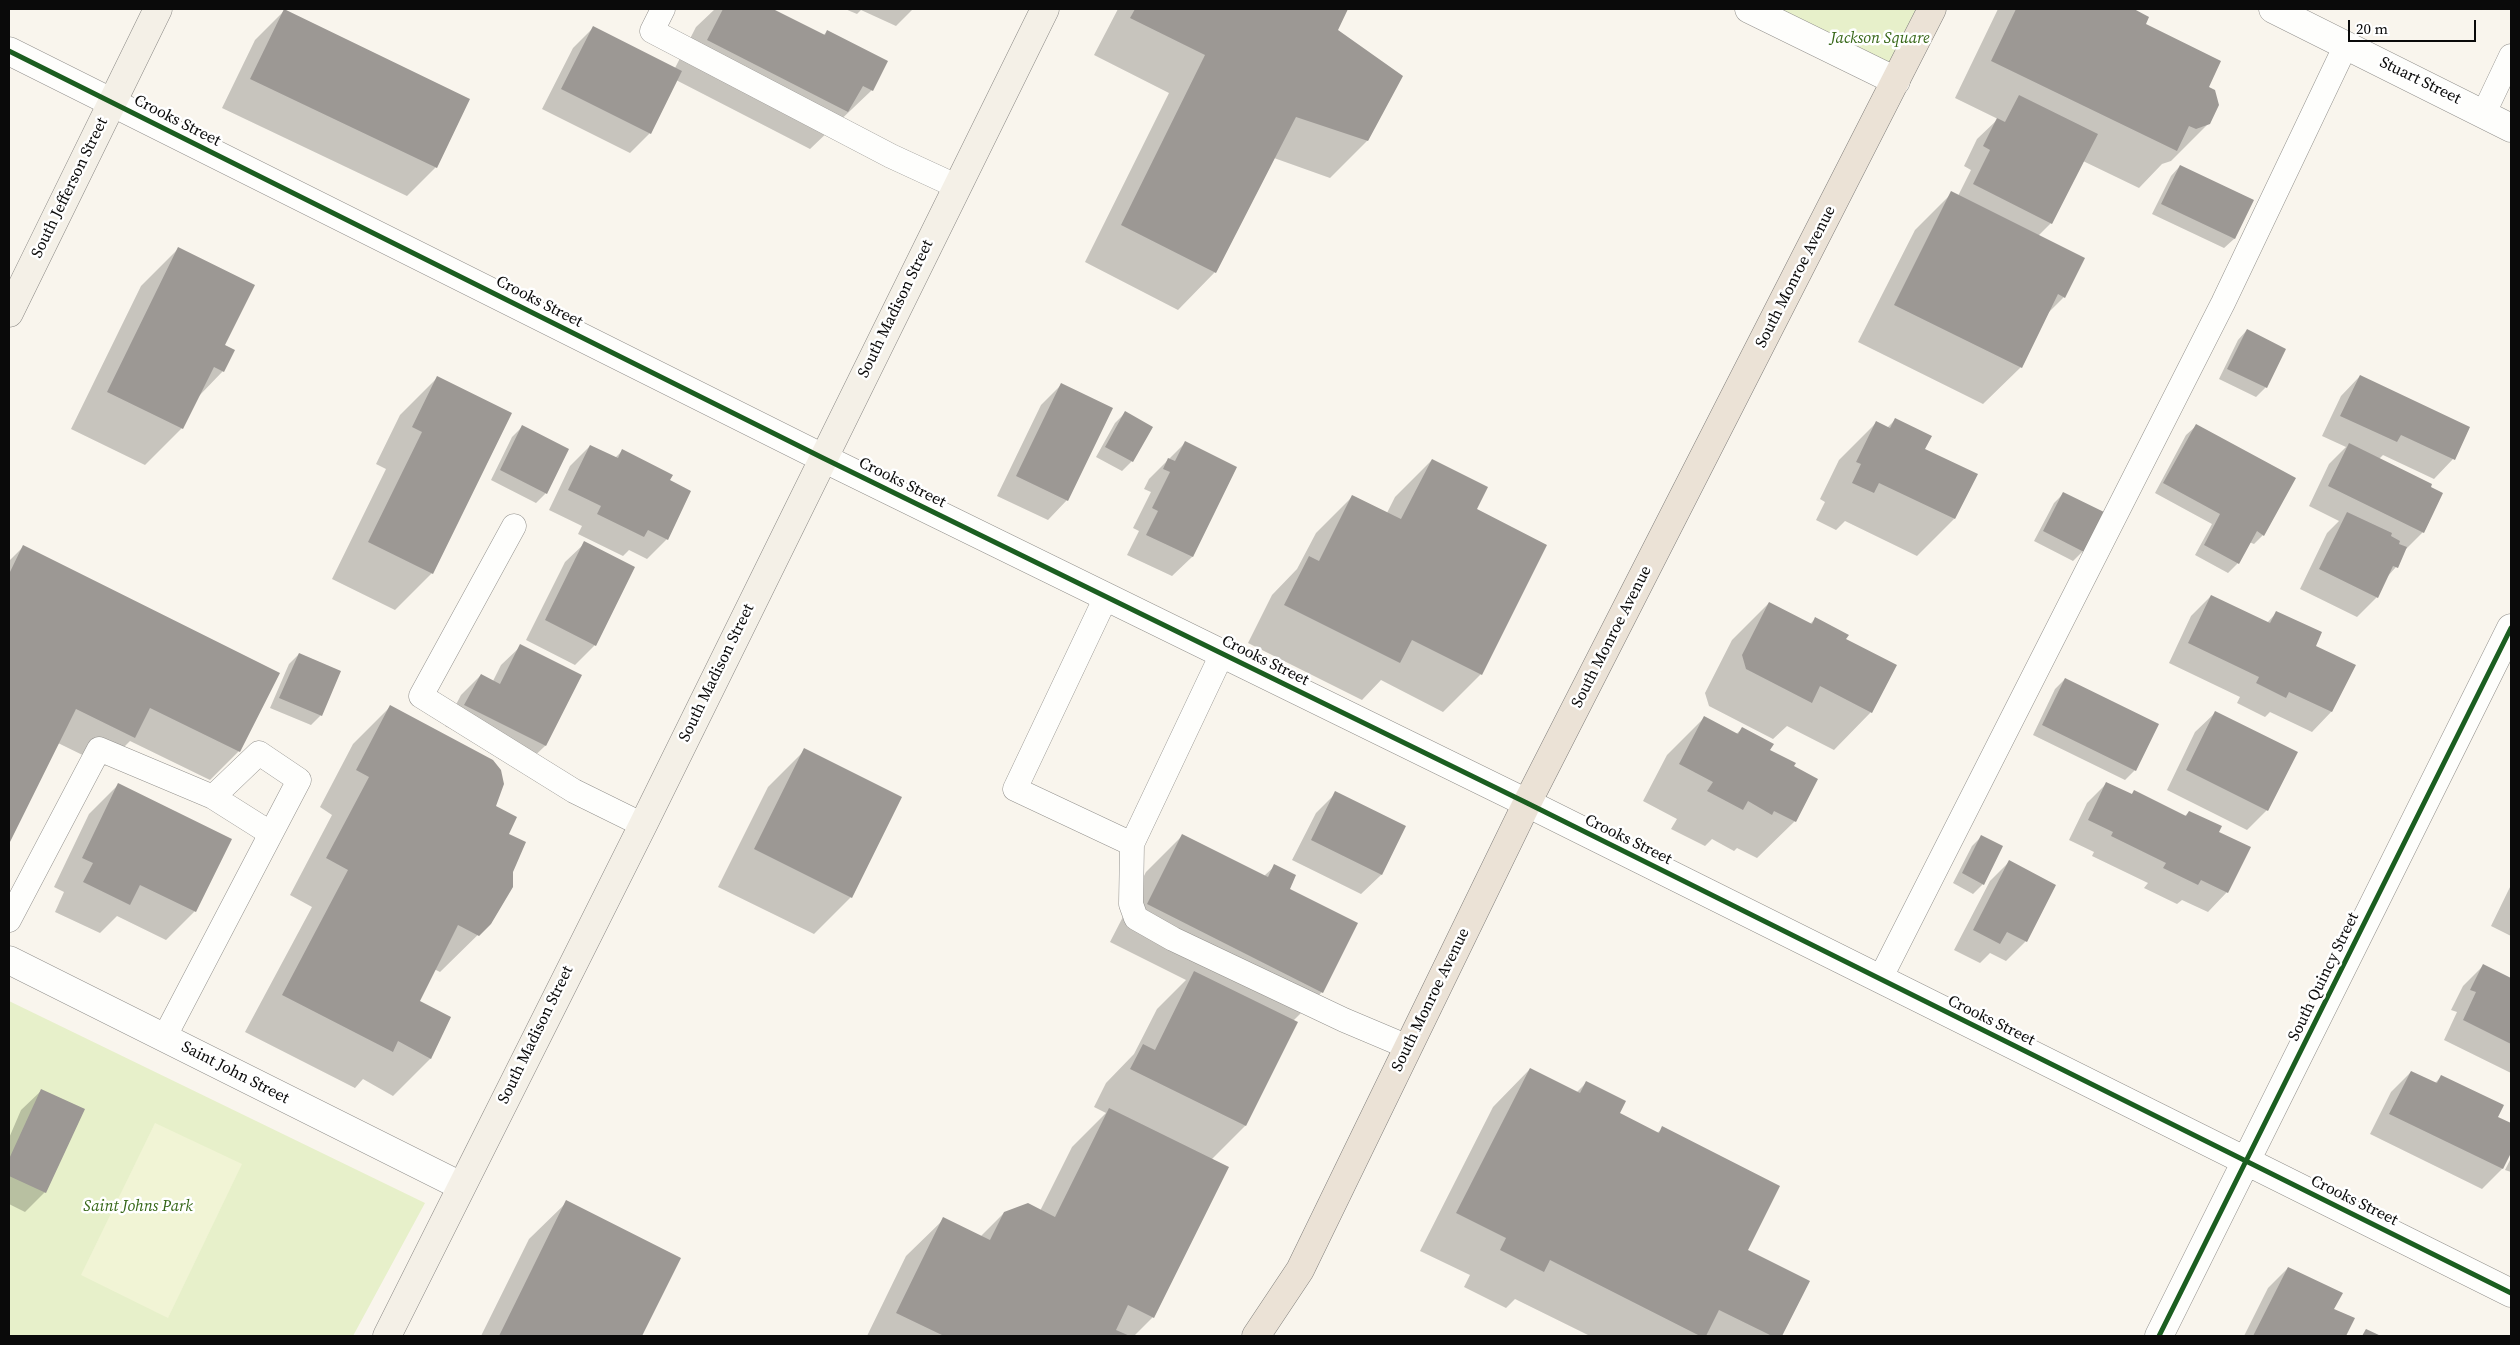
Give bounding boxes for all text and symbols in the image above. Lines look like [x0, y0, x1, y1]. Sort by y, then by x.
scale bar [2350, 10, 2478, 42]
text: 20 m [2356, 18, 2388, 39]
park label: Jackson Square [1830, 29, 1930, 49]
street label: Stuart Street [2376, 53, 2464, 109]
street label: Crooks Street [130, 91, 224, 151]
street label: South Jefferson Street [28, 115, 112, 261]
street label: South Monroe Avenue [1752, 203, 1840, 351]
street label: South Madison Street [854, 237, 938, 381]
street label: Crooks Street [492, 272, 586, 332]
street label: Crooks Street [855, 454, 949, 512]
street label: South Monroe Avenue [1568, 563, 1656, 711]
street label: South Madison Street [675, 601, 759, 745]
street label: Crooks Street [1218, 632, 1312, 690]
street label: Crooks Street [1581, 811, 1675, 869]
street label: South Quincy Street [2284, 909, 2364, 1045]
street label: South Monroe Avenue [1388, 925, 1474, 1075]
street label: South Madison Street [494, 963, 578, 1107]
street label: Crooks Street [1944, 992, 2038, 1050]
street label: Saint John Street [178, 1038, 292, 1108]
street label: Crooks Street [2307, 1172, 2401, 1230]
park label: Saint Johns Park [83, 1197, 193, 1217]

